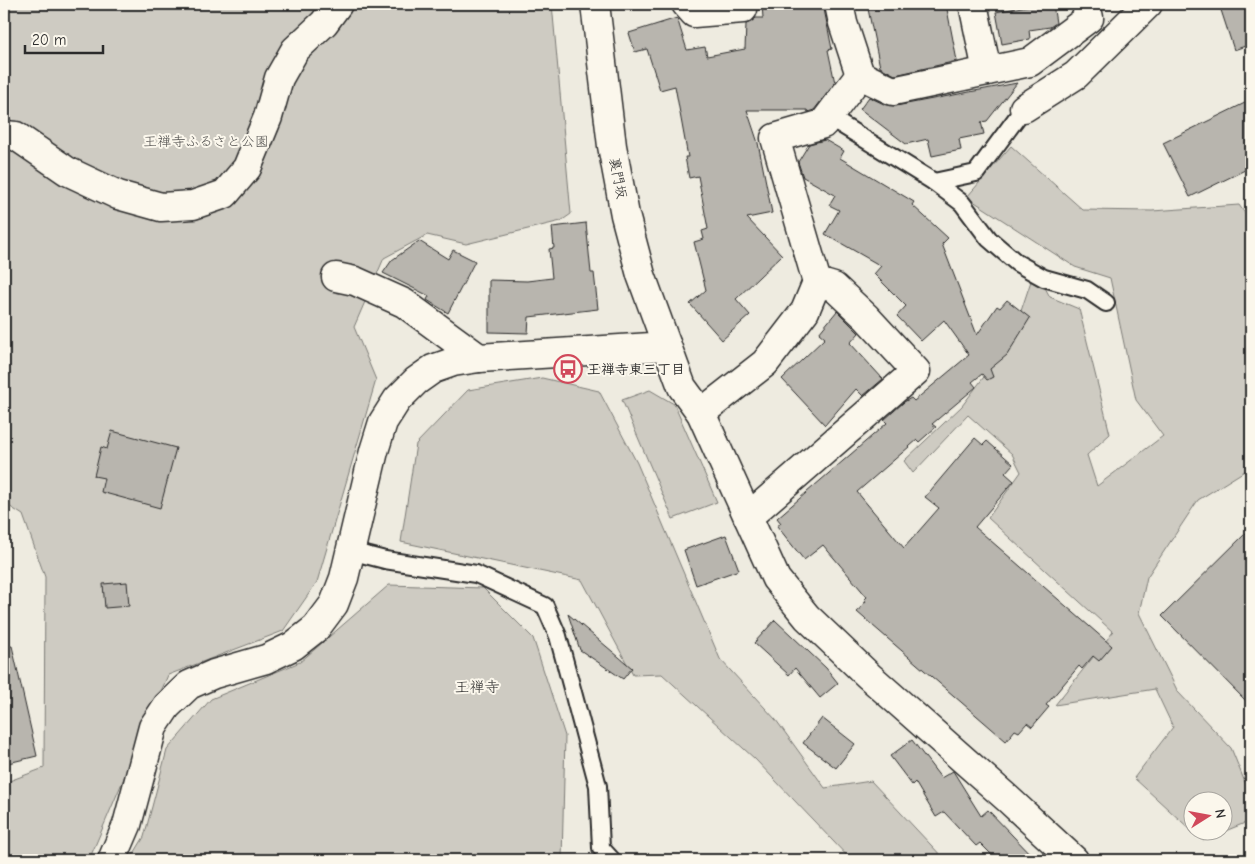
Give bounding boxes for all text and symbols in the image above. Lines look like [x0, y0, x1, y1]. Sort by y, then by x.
scale bar [25, 22, 102, 54]
text: 20 m [32, 31, 66, 49]
park label: 王禅寺ふるさと公園 [143, 133, 269, 150]
street label: 裏門坂 [606, 156, 630, 200]
bus stop icon: 王禅寺東三丁目 [553, 354, 583, 384]
place label: 王禅寺東三丁目 [587, 361, 685, 378]
district label: 王禅寺 [454, 678, 500, 696]
north arrow [1182, 792, 1232, 842]
text: N [1211, 808, 1229, 820]

